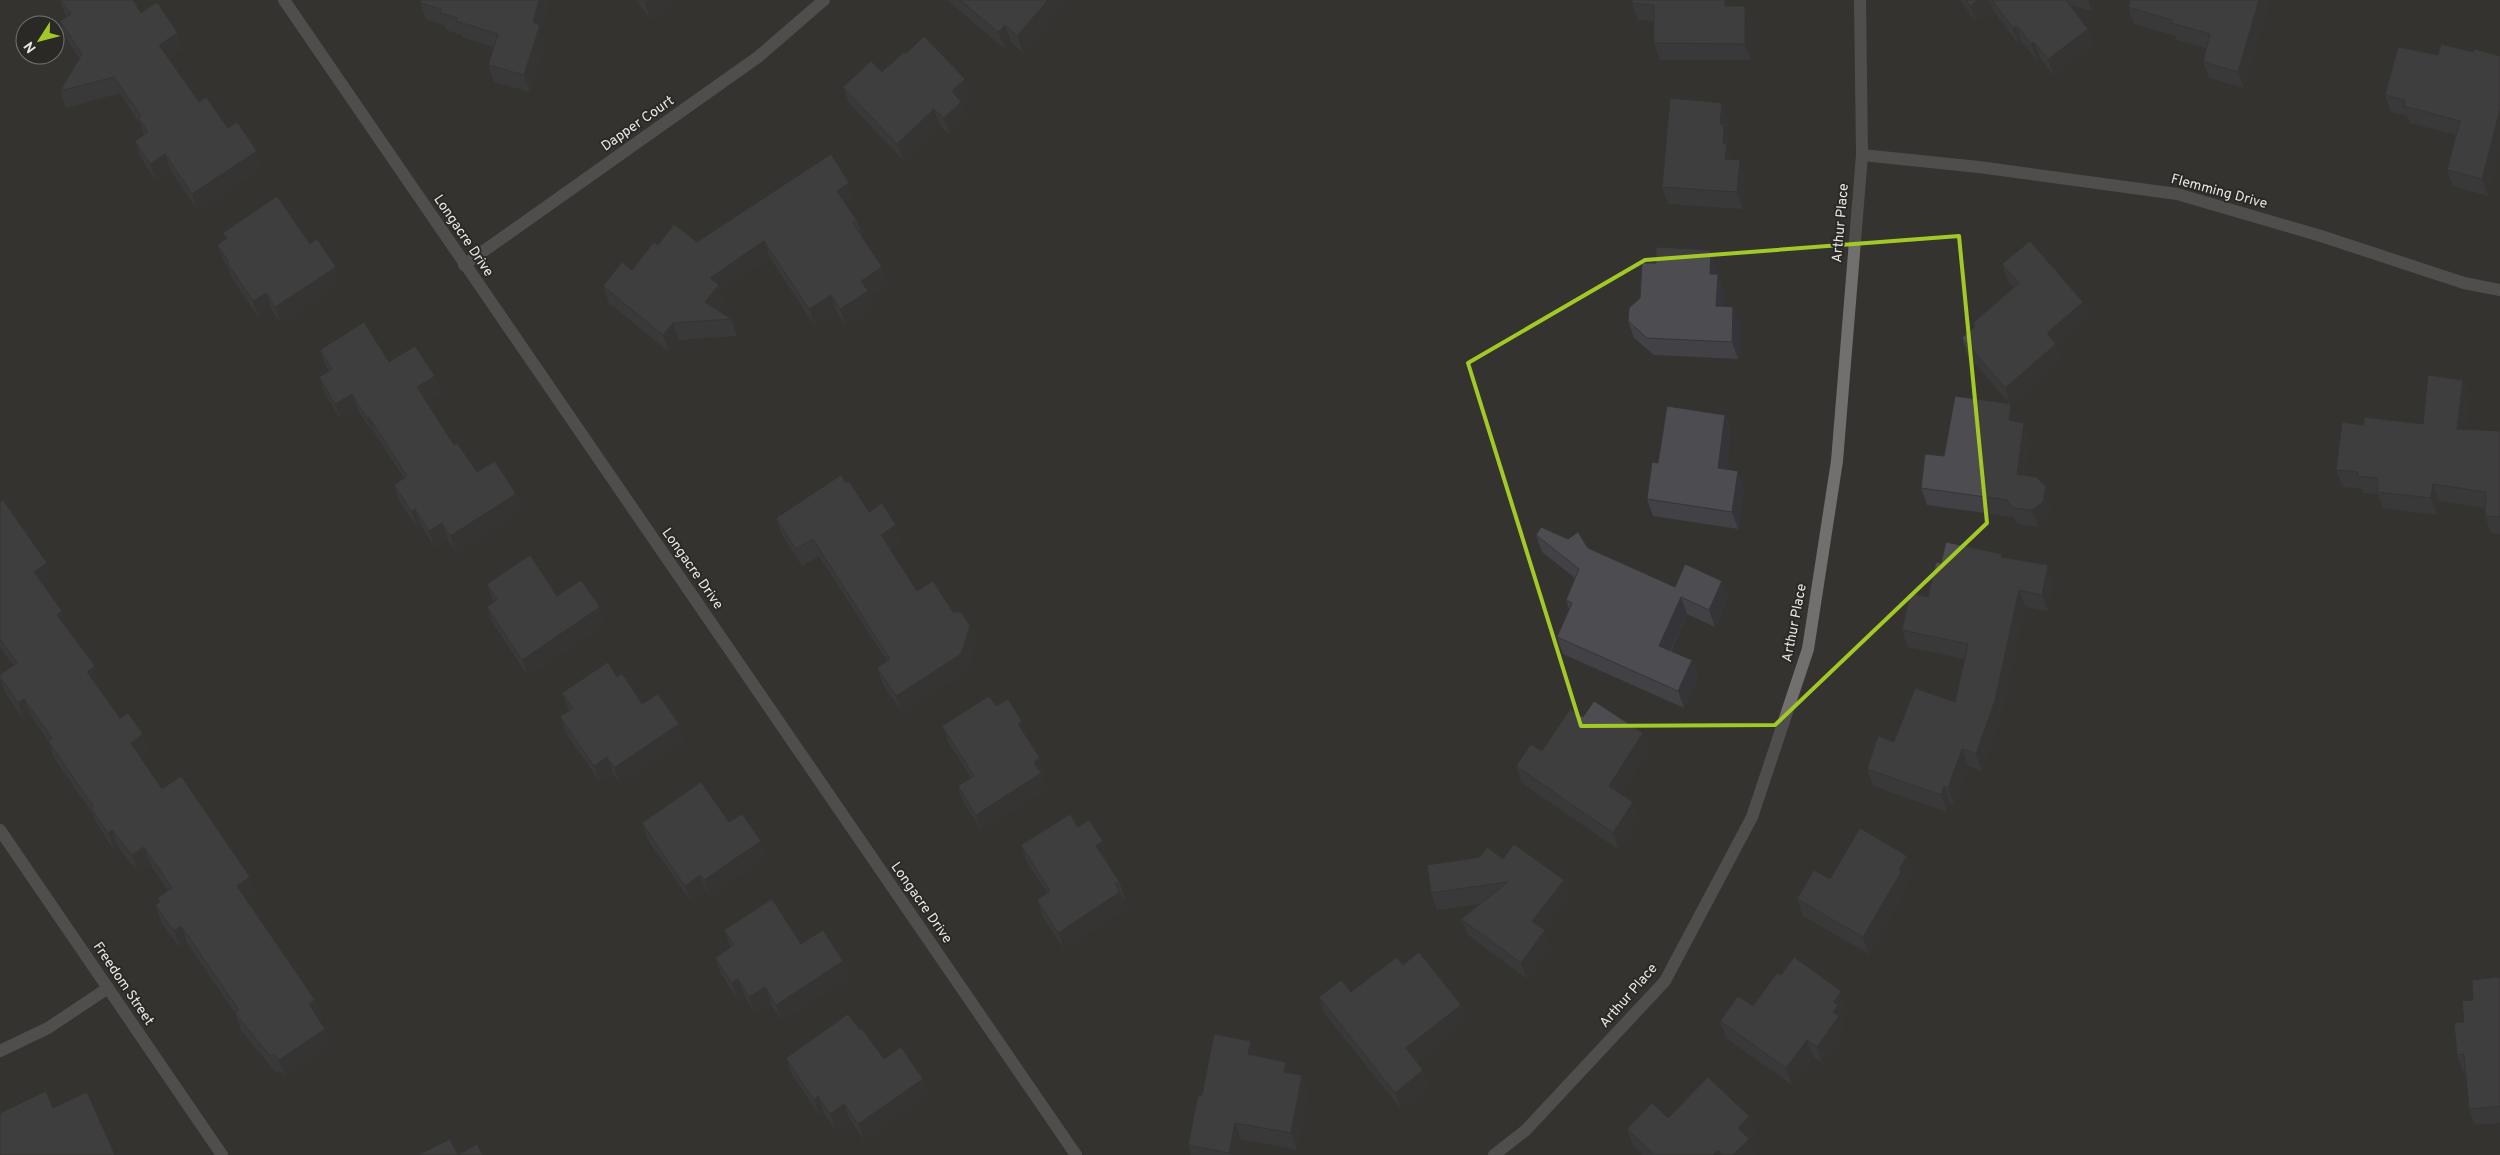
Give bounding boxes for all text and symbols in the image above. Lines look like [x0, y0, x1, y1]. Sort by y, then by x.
north arrow [15, 15, 65, 65]
text: N [21, 38, 41, 56]
street label: Dapper Court [598, 93, 678, 155]
street label: Flemming Drive [2169, 171, 2269, 213]
street label: Arthur Place [1829, 183, 1853, 263]
street label: Longacre Drive [429, 192, 497, 280]
street label: Longacre Drive [658, 525, 726, 613]
street label: Arthur Place [1779, 582, 1811, 664]
street label: Longacre Drive [887, 859, 955, 947]
street label: Freedom Street [89, 939, 157, 1029]
street label: Arthur Place [1597, 960, 1661, 1032]

